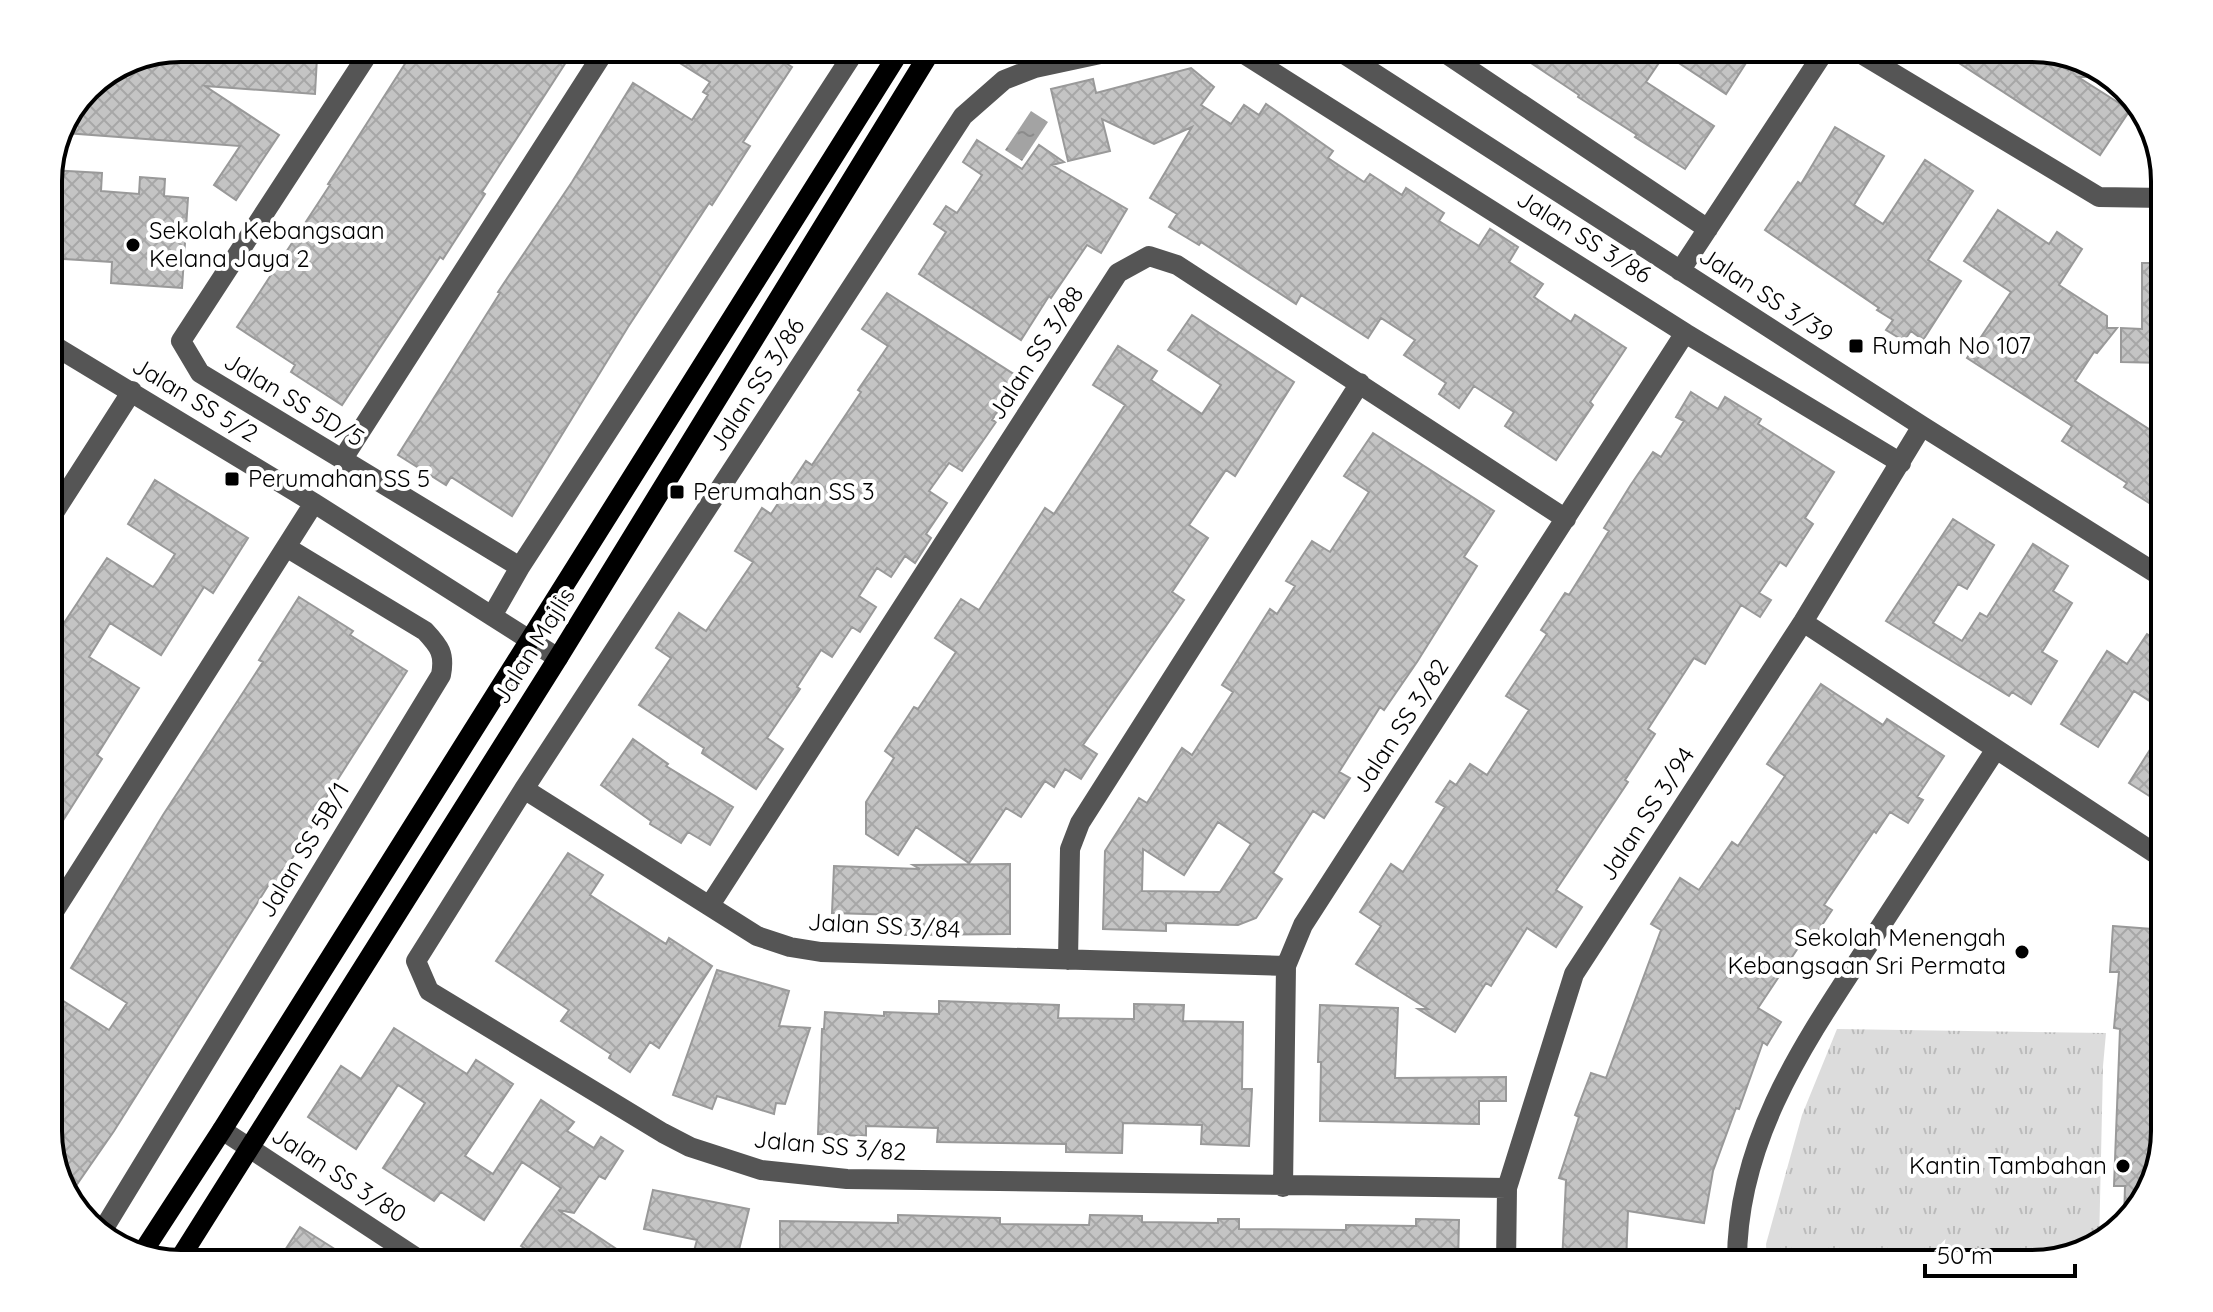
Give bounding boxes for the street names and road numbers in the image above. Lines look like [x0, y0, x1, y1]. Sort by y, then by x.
street label: Jalan SS 3/86 [1512, 183, 1658, 290]
street label: Jalan SS 3/39 [1694, 240, 1839, 349]
street label: Jalan SS 3/88 [981, 280, 1089, 425]
street label: Jalan SS 3/86 [702, 312, 811, 457]
street label: Jalan SS 5D/5 [219, 346, 370, 453]
street label: Jalan SS 5/2 [127, 350, 264, 448]
street label: Jalan Majlis [486, 582, 581, 709]
street label: Jalan SS 3/82 [1346, 653, 1455, 798]
street label: Jalan SS 3/94 [1592, 741, 1701, 886]
street label: Jalan SS 5B/1 [251, 776, 355, 923]
street label: Jalan SS 3/84 [807, 906, 961, 944]
street label: Jalan SS 3/80 [267, 1119, 413, 1229]
street label: Jalan SS 3/82 [752, 1123, 908, 1167]

